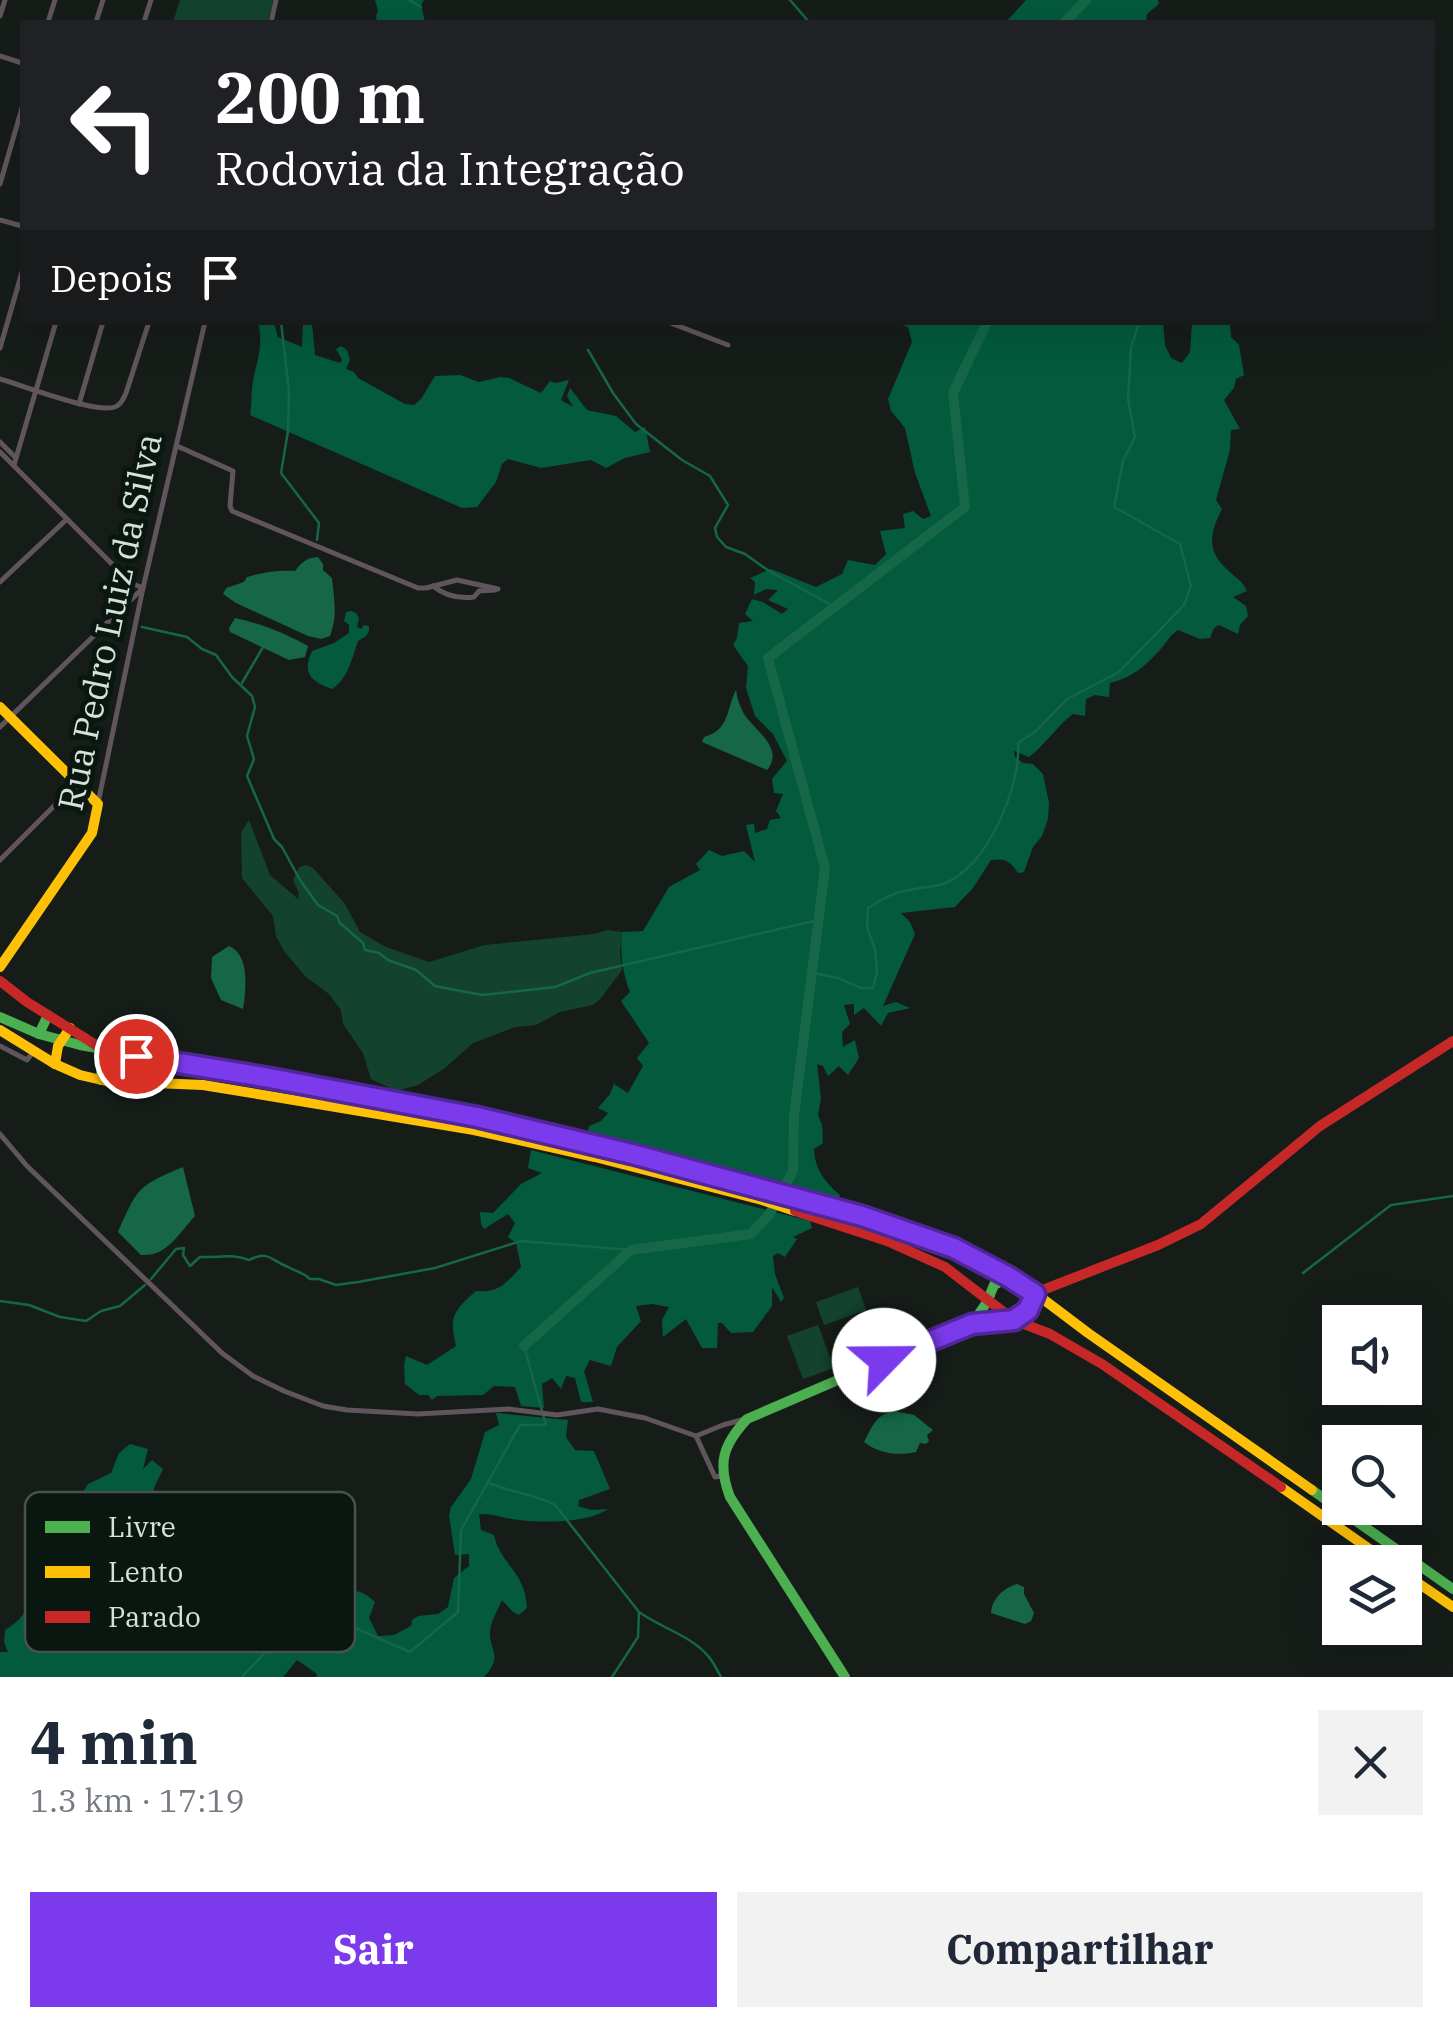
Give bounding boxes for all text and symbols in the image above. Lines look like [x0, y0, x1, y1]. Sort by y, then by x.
text: 200 m [215, 51, 425, 142]
icon: left [50, 60, 180, 190]
text: Rodovia da Integração [215, 139, 685, 197]
icon: arrive [193, 250, 248, 305]
text: Depois [50, 253, 173, 302]
street label: Rua Pedro Luiz da Silva [47, 429, 171, 814]
pin [94, 1014, 179, 1099]
icon: arrive [109, 1029, 164, 1084]
map controls [1322, 1305, 1422, 1645]
button: sound [1322, 1305, 1422, 1405]
position arrow [832, 1308, 936, 1412]
button: search [1322, 1425, 1422, 1525]
legend [25, 1492, 355, 1652]
text: Livre [108, 1508, 176, 1545]
button: layers [1322, 1545, 1422, 1645]
text: Lento [108, 1553, 183, 1590]
text: Parado [108, 1598, 201, 1635]
text: 4 min [30, 1702, 198, 1781]
button: close [1318, 1710, 1423, 1815]
text: 1.3 km · 17:19 [30, 1779, 245, 1821]
button: Sair [30, 1892, 717, 2007]
button: Compartilhar [737, 1892, 1423, 2007]

